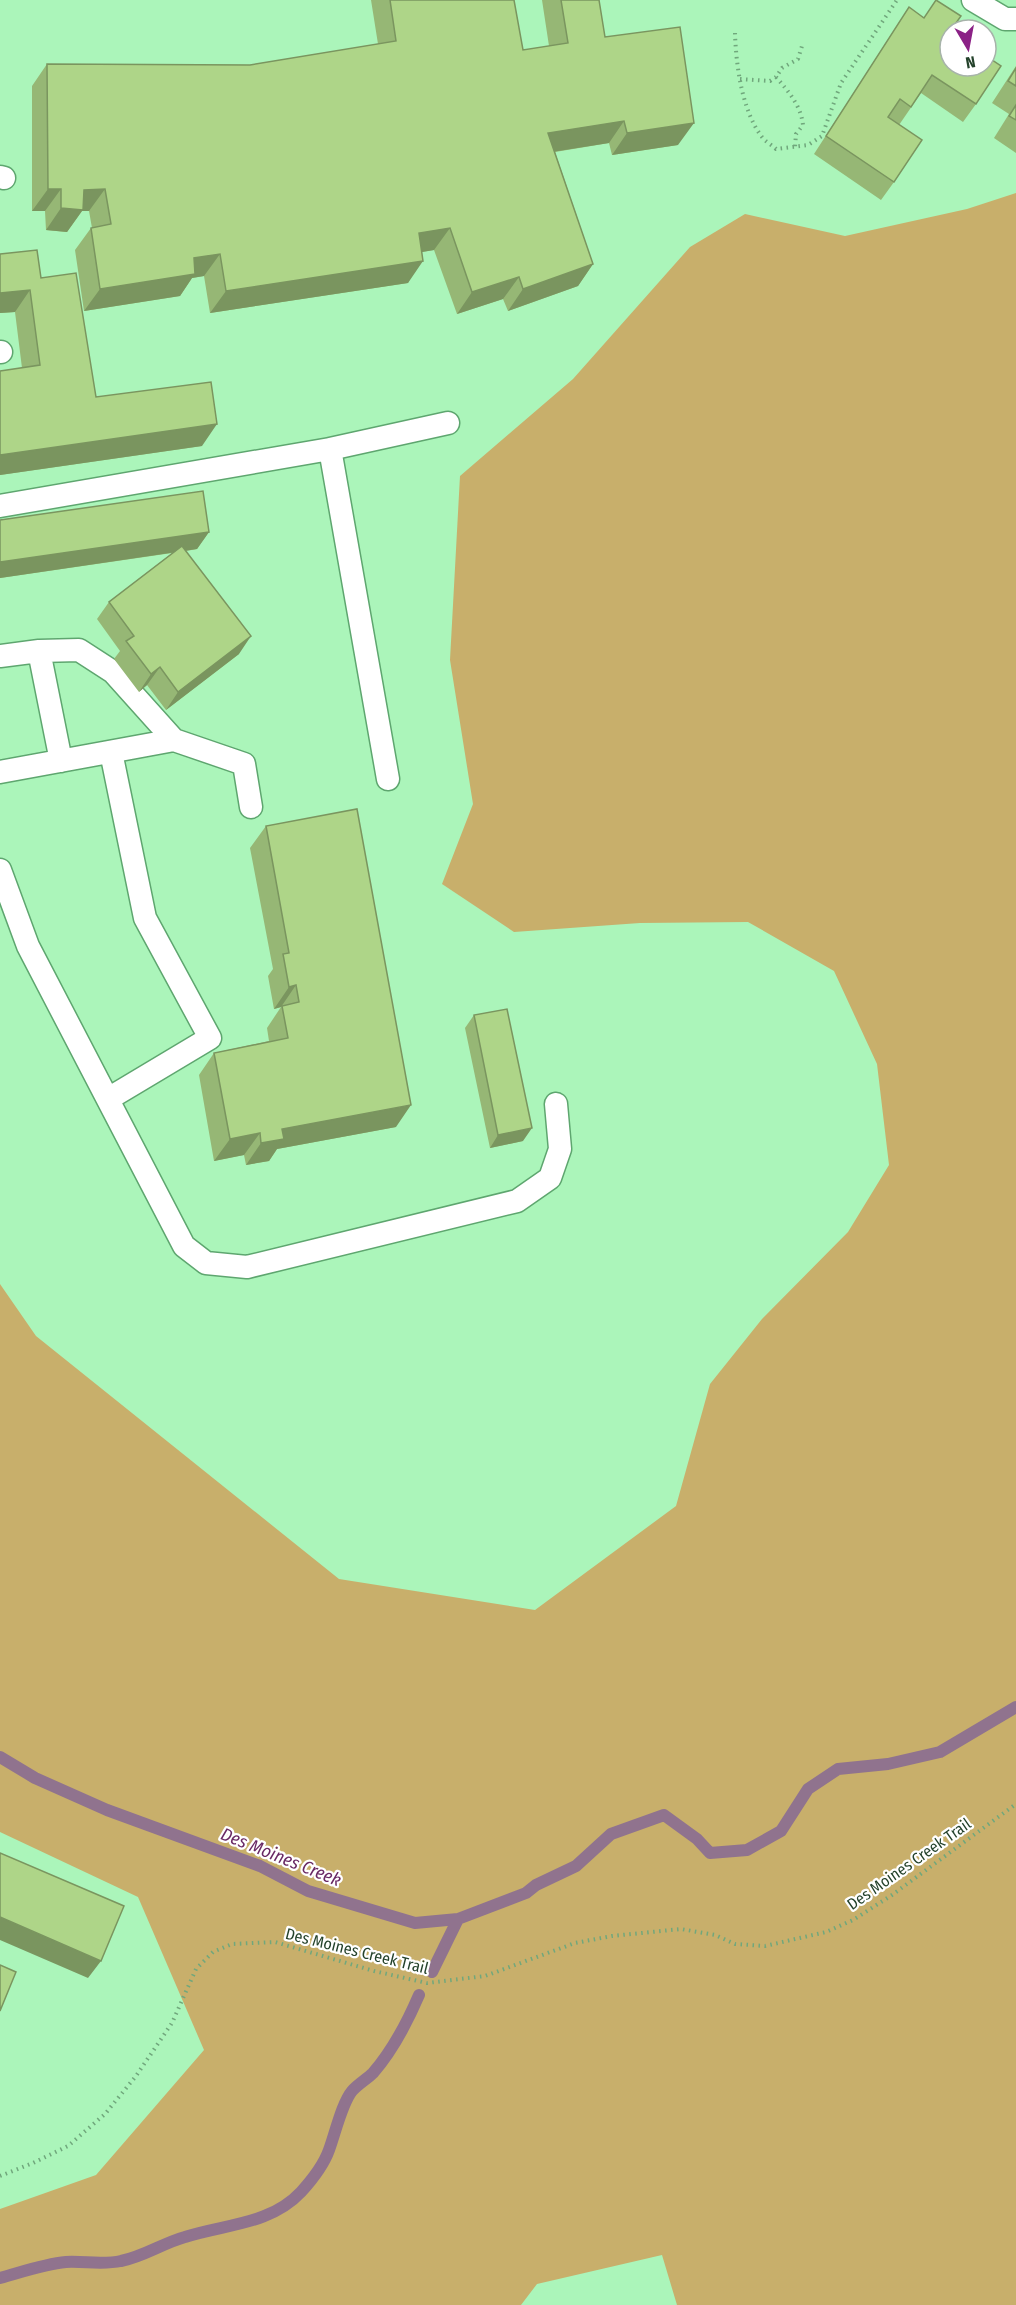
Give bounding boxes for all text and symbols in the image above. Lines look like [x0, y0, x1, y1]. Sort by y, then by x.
north arrow [938, 18, 998, 78]
text: N [964, 52, 977, 72]
street label: Des Moines Creek Trail [843, 1814, 975, 1914]
water label: Des Moines Creek [218, 1823, 344, 1891]
street label: Des Moines Creek Trail [284, 1924, 430, 1978]

